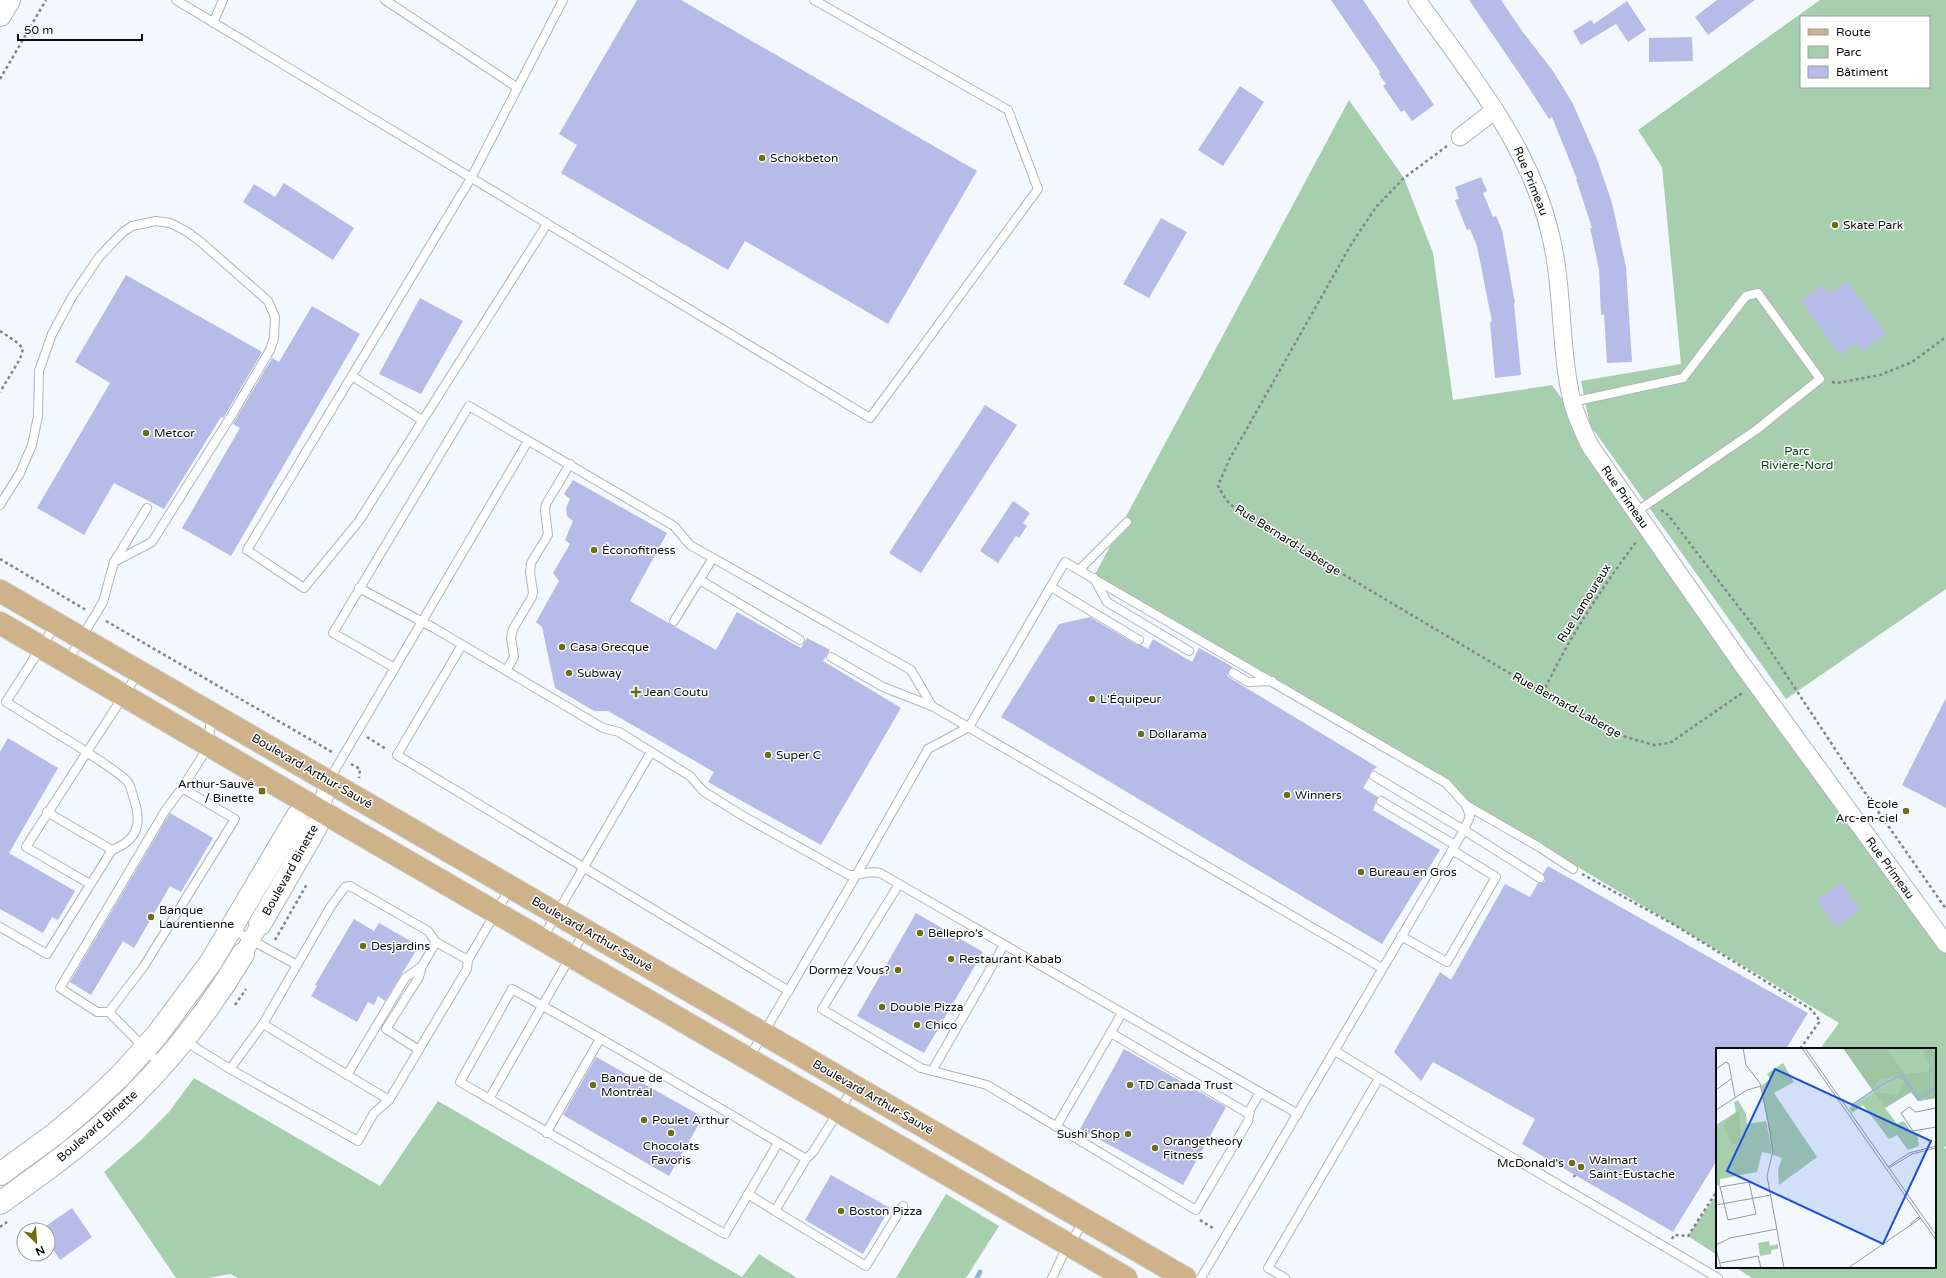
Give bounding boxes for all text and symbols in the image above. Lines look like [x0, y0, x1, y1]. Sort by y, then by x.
scale bar [18, 16, 142, 42]
legend [1800, 16, 1930, 88]
text: 50 m [24, 23, 53, 37]
text: Route [1836, 25, 1871, 39]
text: Parc [1836, 45, 1861, 59]
text: Bâtiment [1836, 65, 1888, 79]
street label: Rue Primeau [1511, 144, 1551, 218]
place label: Schokbeton [770, 151, 838, 165]
marker: Schokbeton [757, 153, 767, 163]
place label: Skate Park [1843, 218, 1904, 232]
marker: Skate Park [1830, 220, 1840, 230]
place label: Metcor [154, 426, 195, 440]
marker: Metcor [141, 428, 151, 438]
park label: Parc Rivière-Nord [1761, 444, 1833, 472]
street label: Rue Primeau [1598, 463, 1652, 531]
street label: Rue Bernard-Laberge [1232, 502, 1344, 578]
place label: Éconofitness [602, 543, 676, 557]
marker: Éconofitness [589, 545, 599, 555]
street label: Rue Lamoureux [1554, 561, 1614, 645]
place label: Casa Grecque [570, 640, 649, 654]
marker: Casa Grecque [557, 642, 567, 652]
place label: Subway [577, 666, 622, 680]
marker: Subway [564, 668, 574, 678]
street label: Rue Bernard-Laberge [1510, 669, 1624, 741]
place label: Jean Coutu [644, 685, 708, 699]
marker: Jean Coutu [631, 687, 641, 697]
place label: L'Équipeur [1100, 692, 1162, 706]
marker: L'Équipeur [1087, 694, 1097, 704]
place label: Dollarama [1149, 727, 1207, 741]
marker: Dollarama [1136, 729, 1146, 739]
street label: Boulevard Arthur-Sauvé [249, 731, 375, 811]
place label: Super C [776, 748, 821, 762]
marker: Super C [763, 750, 773, 760]
place label: Arthur-Sauvé / Binette [178, 777, 254, 805]
marker: Arthur-Sauvé / Binette [257, 786, 267, 796]
place label: Winners [1295, 788, 1342, 802]
marker: Winners [1282, 790, 1292, 800]
place label: École Arc-en-ciel [1835, 797, 1898, 825]
marker: École Arc-en-ciel [1901, 806, 1911, 816]
street label: Boulevard Binette [259, 822, 321, 918]
street label: Rue Primeau [1863, 834, 1917, 902]
place label: Bureau en Gros [1369, 865, 1457, 879]
marker: Bureau en Gros [1356, 867, 1366, 877]
street label: Boulevard Arthur-Sauvé [529, 894, 655, 974]
place label: Banque Laurentienne [159, 903, 234, 931]
marker: Banque Laurentienne [146, 912, 156, 922]
place label: Bellepro's [928, 926, 984, 940]
marker: Bellepro's [915, 928, 925, 938]
place label: Desjardins [371, 939, 430, 953]
marker: Desjardins [358, 941, 368, 951]
place label: Restaurant Kabab [959, 952, 1062, 966]
marker: Restaurant Kabab [946, 954, 956, 964]
place label: Dormez Vous? [809, 963, 890, 977]
marker: Dormez Vous? [893, 965, 903, 975]
place label: Double Pizza [890, 1000, 964, 1014]
marker: Double Pizza [877, 1002, 887, 1012]
place label: Chico [925, 1018, 957, 1032]
marker: Chico [912, 1020, 922, 1030]
inset map [1716, 1048, 1936, 1268]
street label: Boulevard Arthur-Sauvé [810, 1057, 936, 1137]
place label: Banque de Montréal [601, 1071, 663, 1099]
place label: TD Canada Trust [1138, 1078, 1233, 1092]
marker: Banque de Montréal [588, 1080, 598, 1090]
marker: TD Canada Trust [1125, 1080, 1135, 1090]
street label: Boulevard Binette [54, 1087, 140, 1165]
place label: Poulet Arthur [652, 1113, 730, 1127]
marker: Poulet Arthur [639, 1115, 649, 1125]
place label: Sushi Shop [1057, 1127, 1120, 1141]
marker: Chocolats Favoris [666, 1128, 676, 1138]
marker: Sushi Shop [1123, 1129, 1133, 1139]
place label: Orangetheory Fitness [1163, 1134, 1243, 1162]
place label: Chocolats Favoris [643, 1139, 699, 1167]
marker: Orangetheory Fitness [1150, 1143, 1160, 1153]
place label: Walmart Saint-Eustache [1589, 1153, 1675, 1181]
place label: McDonald's [1497, 1156, 1564, 1170]
marker: McDonald's [1567, 1158, 1577, 1168]
marker: Walmart Saint-Eustache [1576, 1162, 1586, 1172]
place label: Boston Pizza [849, 1204, 922, 1218]
marker: Boston Pizza [836, 1206, 846, 1216]
north arrow [16, 1222, 56, 1262]
text: N [33, 1243, 47, 1258]

